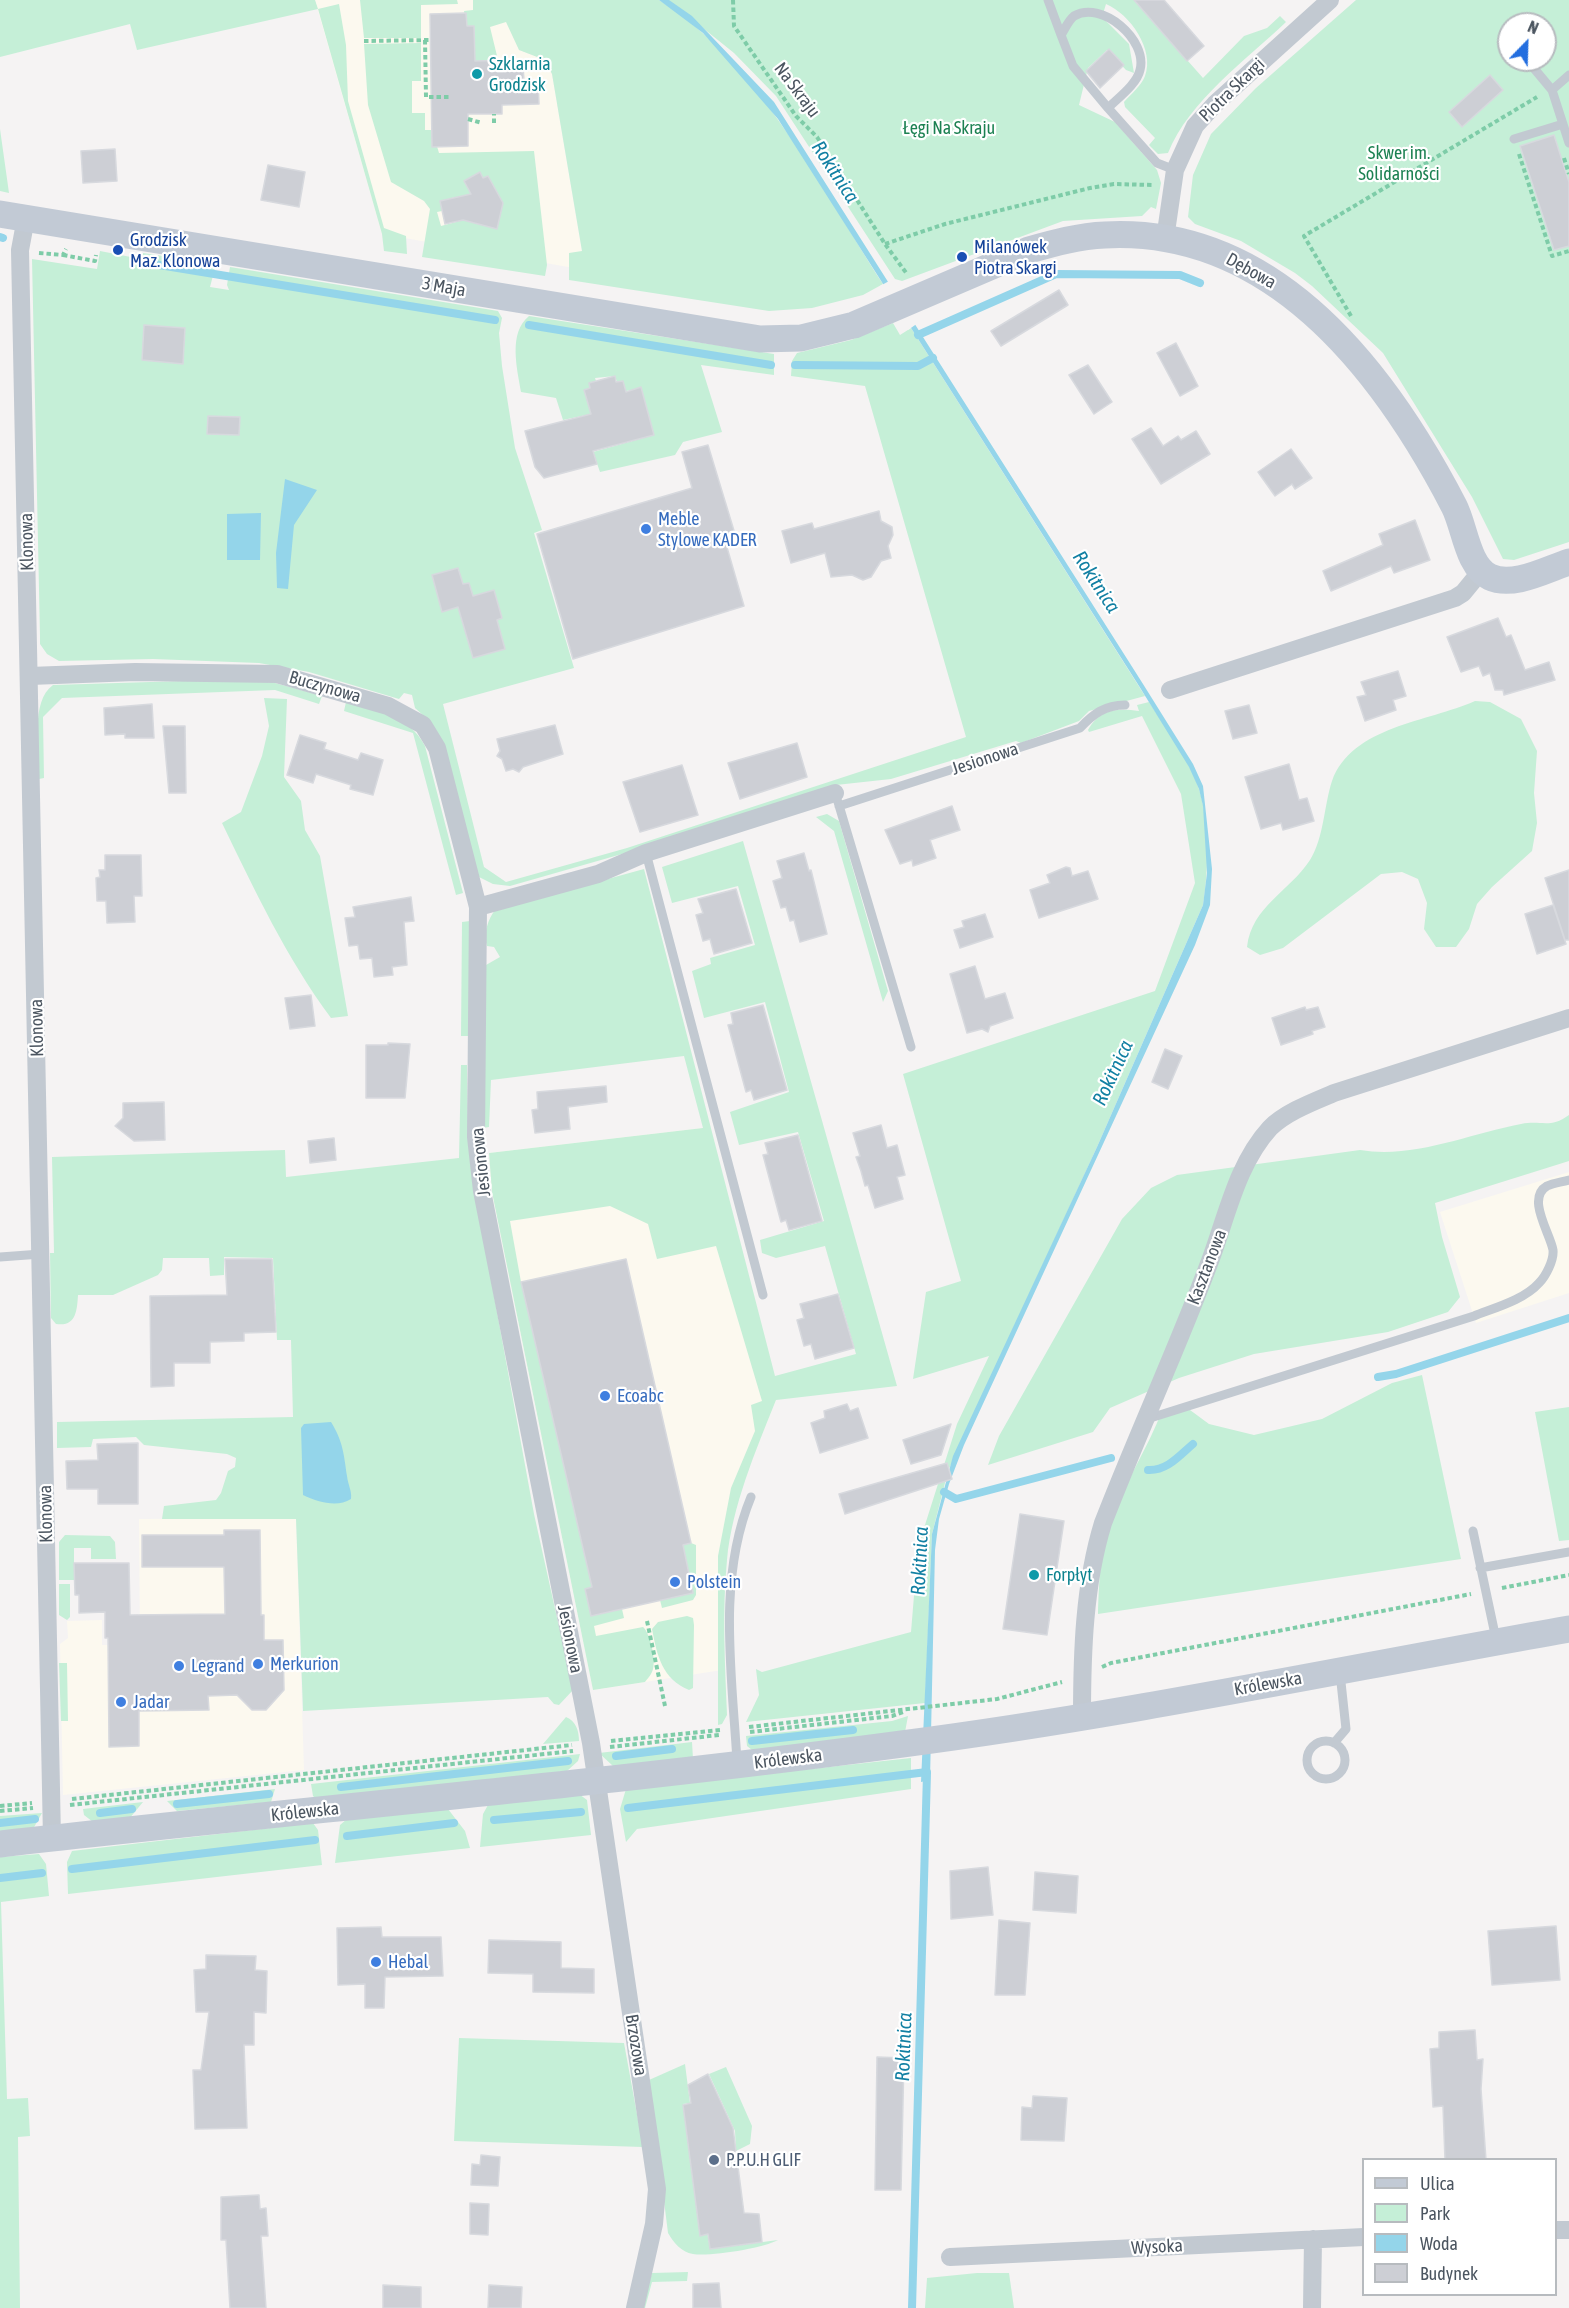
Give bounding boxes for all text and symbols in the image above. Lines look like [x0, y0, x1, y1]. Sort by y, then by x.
north arrow [1497, 12, 1557, 72]
text: N [1525, 17, 1541, 37]
place label: Szklarnia Grodzisk [489, 53, 551, 96]
street label: Piotra Skargi [1195, 54, 1269, 126]
street label: Na Skraju [769, 58, 825, 122]
marker: Szklarnia Grodzisk [470, 67, 484, 81]
park label: Łęgi Na Skraju [903, 117, 995, 139]
water label: Rokitnica [806, 137, 864, 207]
park label: Skwer im. Solidarności [1358, 142, 1440, 184]
place label: Grodzisk Maz. Klonowa [130, 229, 220, 272]
place label: Milanówek Piotra Skargi [974, 236, 1057, 278]
marker: Grodzisk Maz. Klonowa [111, 243, 125, 257]
street label: Dębowa [1222, 248, 1280, 294]
marker: Milanówek Piotra Skargi [955, 250, 969, 264]
street label: 3 Maja [421, 273, 467, 301]
place label: Meble Stylowe KADER [658, 508, 757, 550]
street label: Klonowa [16, 513, 38, 571]
marker: Meble Stylowe KADER [639, 522, 653, 536]
water label: Rokitnica [1067, 547, 1125, 617]
street label: Buczynowa [287, 666, 363, 708]
street label: Jesionowa [949, 738, 1021, 780]
street label: Klonowa [26, 999, 48, 1057]
water label: Rokitnica [1088, 1037, 1138, 1109]
street label: Jesionowa [467, 1127, 495, 1197]
street label: Kasztanowa [1183, 1226, 1231, 1308]
place label: Ecoabc [617, 1385, 663, 1407]
marker: Ecoabc [598, 1389, 612, 1403]
street label: Klonowa [35, 1485, 57, 1543]
water label: Rokitnica [906, 1526, 934, 1596]
place label: Forpłyt [1046, 1564, 1092, 1586]
marker: Forpłyt [1027, 1568, 1041, 1582]
place label: Polstein [687, 1571, 741, 1593]
marker: Polstein [668, 1575, 682, 1589]
street label: Jesionowa [553, 1603, 587, 1675]
place label: Merkurion [270, 1653, 339, 1675]
place label: Legrand [191, 1655, 244, 1677]
marker: Merkurion [251, 1657, 265, 1671]
marker: Legrand [172, 1659, 186, 1673]
street label: Królewska [1232, 1667, 1304, 1701]
place label: Jadar [133, 1691, 169, 1713]
marker: Jadar [114, 1695, 128, 1709]
street label: Królewska [753, 1744, 823, 1774]
street label: Królewska [270, 1798, 340, 1826]
place label: Hebal [388, 1951, 428, 1973]
marker: Hebal [369, 1955, 383, 1969]
water label: Rokitnica [891, 2012, 917, 2082]
street label: Brzozowa [620, 2013, 652, 2077]
place label: P.P.U.H GLIF [726, 2149, 801, 2171]
marker: P.P.U.H GLIF [707, 2153, 721, 2167]
legend [1362, 2158, 1557, 2296]
text: Ulica [1420, 2173, 1455, 2194]
text: Park [1420, 2203, 1450, 2224]
text: Woda [1420, 2233, 1458, 2254]
street label: Wysoka [1131, 2235, 1183, 2259]
text: Budynek [1420, 2263, 1478, 2284]

